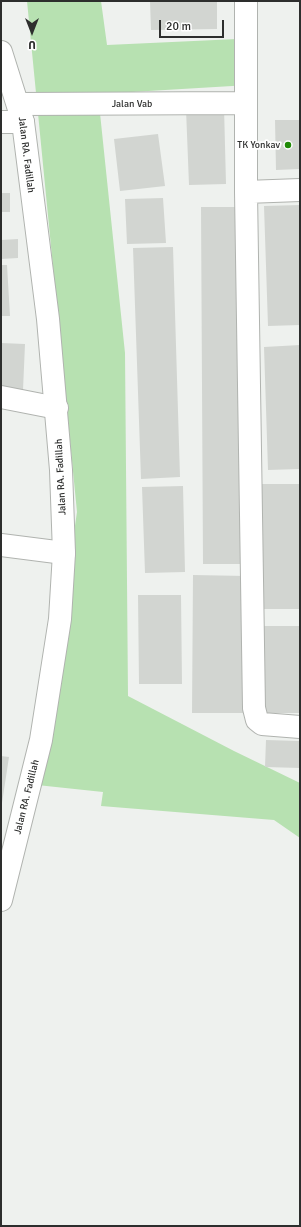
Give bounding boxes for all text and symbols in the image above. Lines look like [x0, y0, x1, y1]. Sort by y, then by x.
north arrow [12, 12, 52, 52]
scale bar [161, 12, 226, 38]
text: 20 m [166, 19, 191, 34]
text: U [28, 38, 36, 51]
street label: Jalan Vab [112, 98, 152, 110]
street label: Jalan RA. Fadillah [15, 116, 37, 194]
place label: TK Yonkav [237, 139, 280, 151]
marker: TK Yonkav [283, 140, 293, 150]
street label: Jalan RA. Fadillah [53, 439, 69, 515]
street label: Jalan RA. Fadillah [12, 758, 42, 836]

